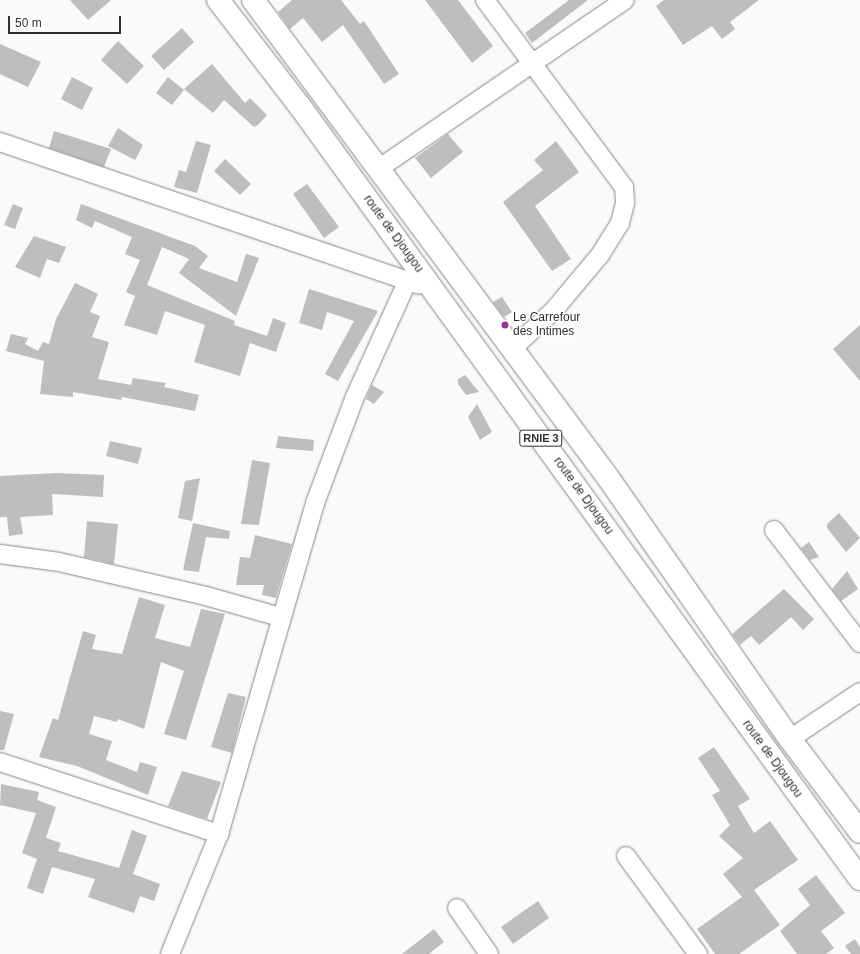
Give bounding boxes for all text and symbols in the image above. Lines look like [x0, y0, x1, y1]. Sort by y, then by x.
scale bar [10, 8, 123, 34]
text: 50 m [15, 16, 42, 30]
street label: route de Djougou [360, 193, 426, 275]
place label: Le Carrefour des Intimes [513, 311, 580, 339]
marker: Le Carrefour des Intimes [500, 320, 510, 330]
road number: RNIE 3 [519, 429, 563, 447]
street label: route de Djougou [550, 455, 616, 537]
street label: route de Djougou [739, 718, 805, 800]

